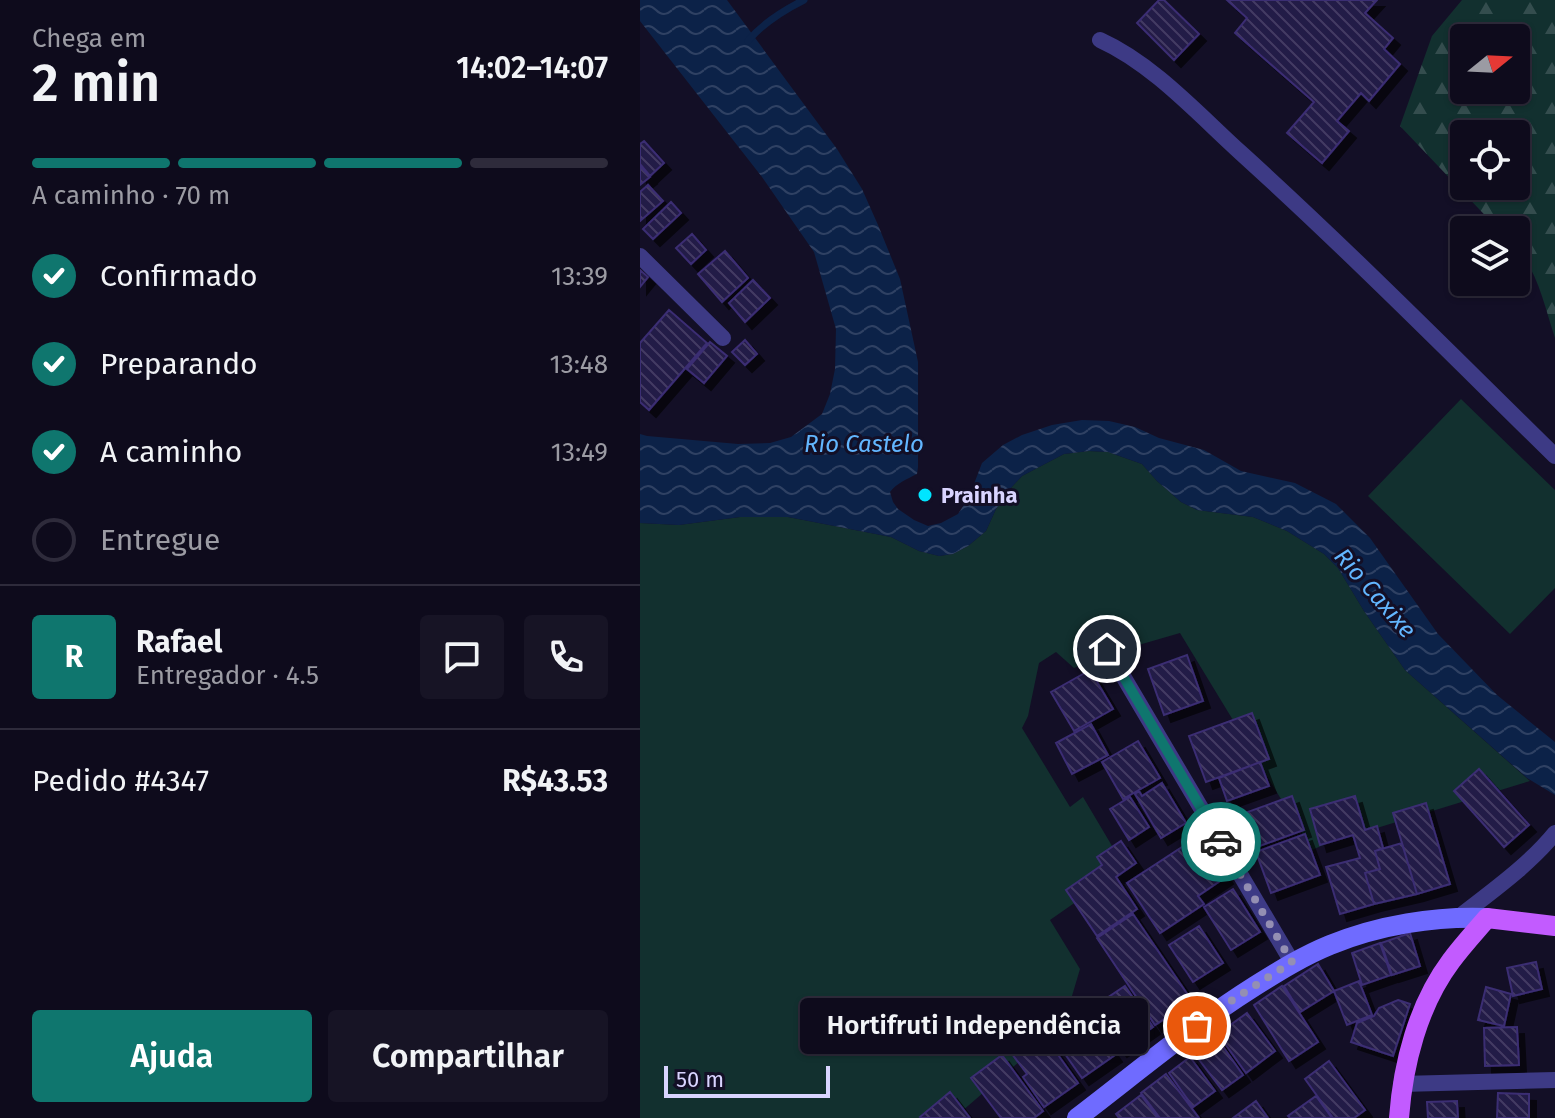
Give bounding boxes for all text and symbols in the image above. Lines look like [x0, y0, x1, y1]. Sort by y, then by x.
text: Chega em [32, 23, 146, 54]
north arrow [1450, 24, 1530, 104]
map controls [1450, 24, 1530, 296]
text: 14:02–14:07 [456, 50, 608, 86]
text: 2 min [32, 52, 160, 115]
button: locate [1450, 120, 1530, 200]
text: A caminho · 70 m [32, 180, 230, 211]
button: layers [1450, 216, 1530, 296]
icon: check [32, 254, 76, 298]
text: Confirmado [100, 258, 258, 294]
text: 13:39 [551, 261, 608, 292]
icon: check [32, 342, 76, 386]
text: Preparando [100, 346, 258, 382]
text: 13:48 [549, 349, 608, 380]
icon: check [32, 430, 76, 474]
water label: Rio Castelo [804, 430, 924, 458]
text: A caminho [100, 434, 242, 470]
text: 13:49 [551, 437, 608, 468]
place label: Prainha [941, 482, 1018, 509]
marker: Prainha [916, 486, 934, 504]
text: Entregue [100, 522, 220, 558]
water label: Rio Caxixe [1328, 542, 1422, 644]
button: chat [420, 615, 504, 699]
button: phone [524, 615, 608, 699]
pin [1073, 615, 1141, 683]
text: Rafael [136, 624, 223, 660]
icon: home [1085, 627, 1129, 671]
text: R [65, 639, 83, 675]
text: Entregador · 4.5 [136, 660, 319, 691]
text: Pedido #4347 [32, 763, 209, 799]
text: R$43.53 [502, 763, 608, 799]
courier [1181, 802, 1261, 882]
icon: car [1199, 820, 1243, 864]
pin [1163, 992, 1231, 1060]
callout: Hortifruti Independência [801, 998, 1149, 1054]
icon: bag [1175, 1004, 1219, 1048]
button: Ajuda [32, 1010, 312, 1102]
button: Compartilhar [328, 1010, 608, 1102]
text: Hortifruti Independência [827, 1010, 1121, 1041]
scale bar [664, 1062, 830, 1098]
text: 50 m [676, 1066, 724, 1093]

